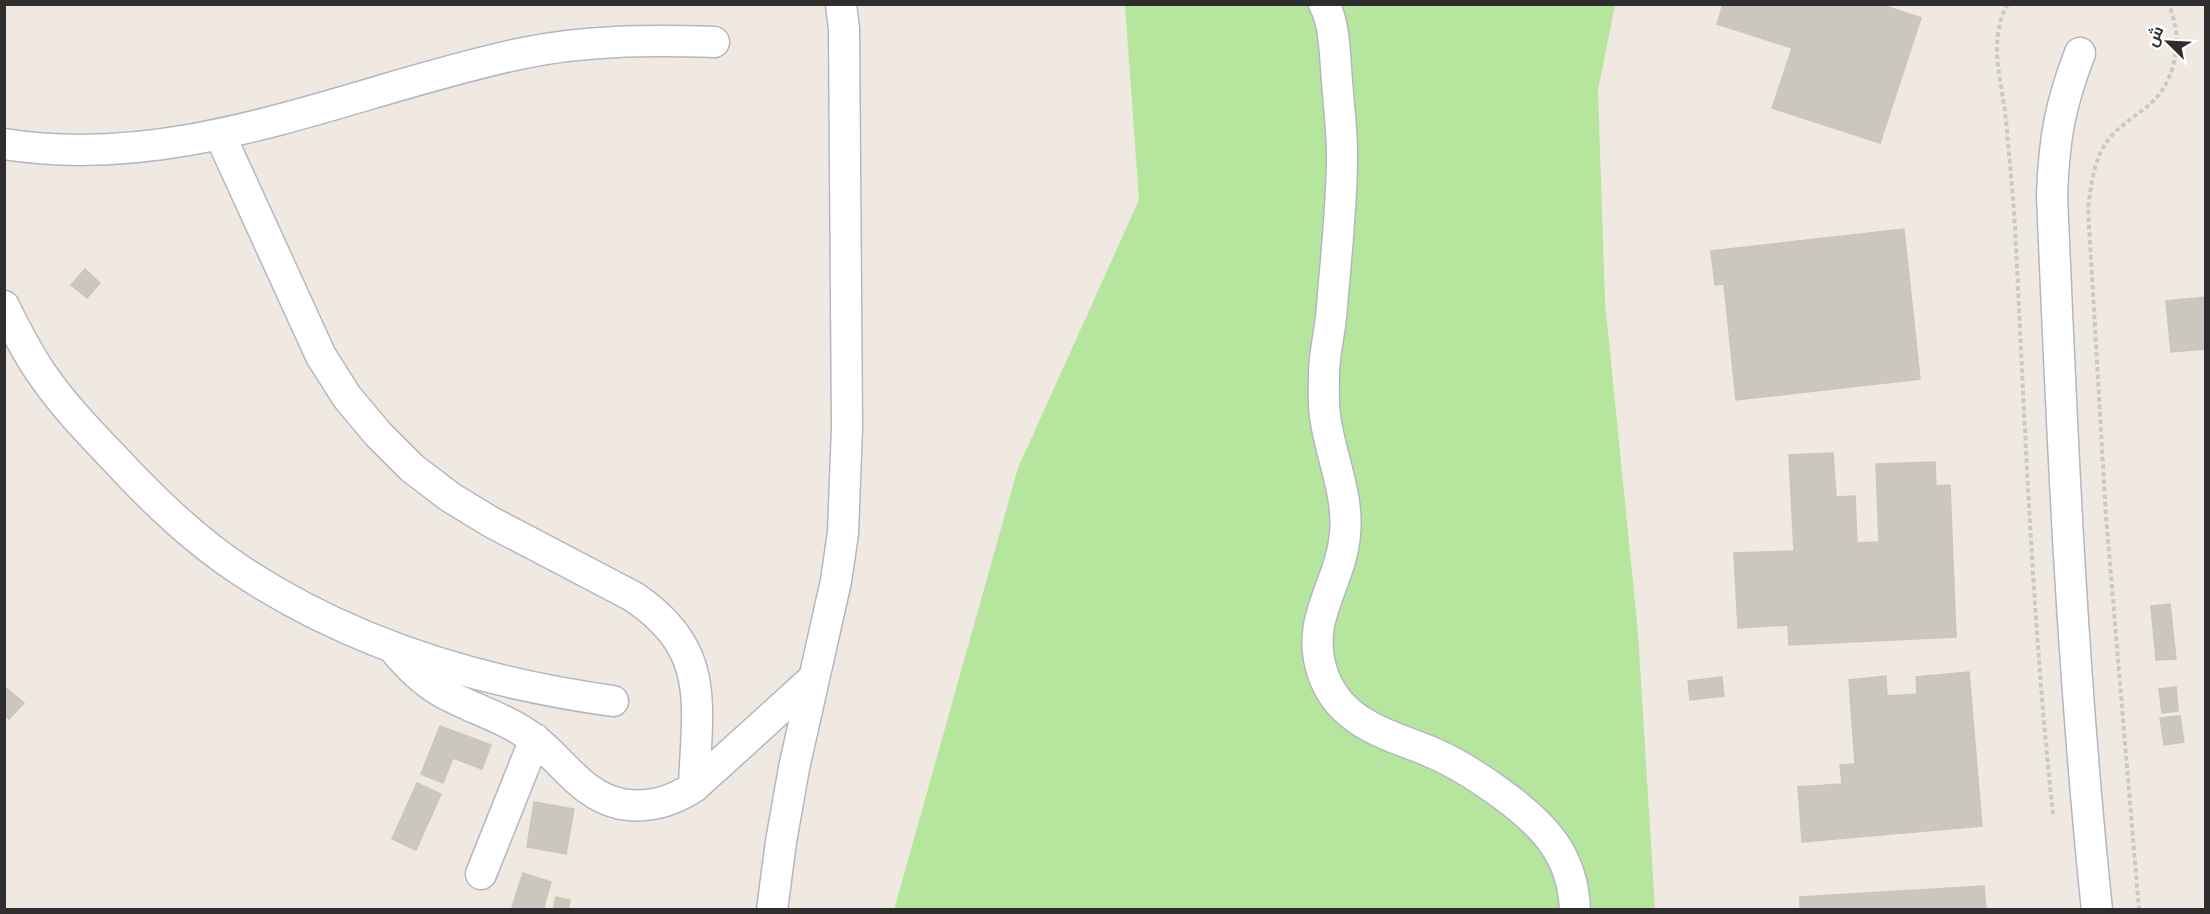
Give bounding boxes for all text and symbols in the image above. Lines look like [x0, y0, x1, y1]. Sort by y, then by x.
north arrow [2138, 12, 2198, 72]
text: ش [2142, 23, 2168, 49]

